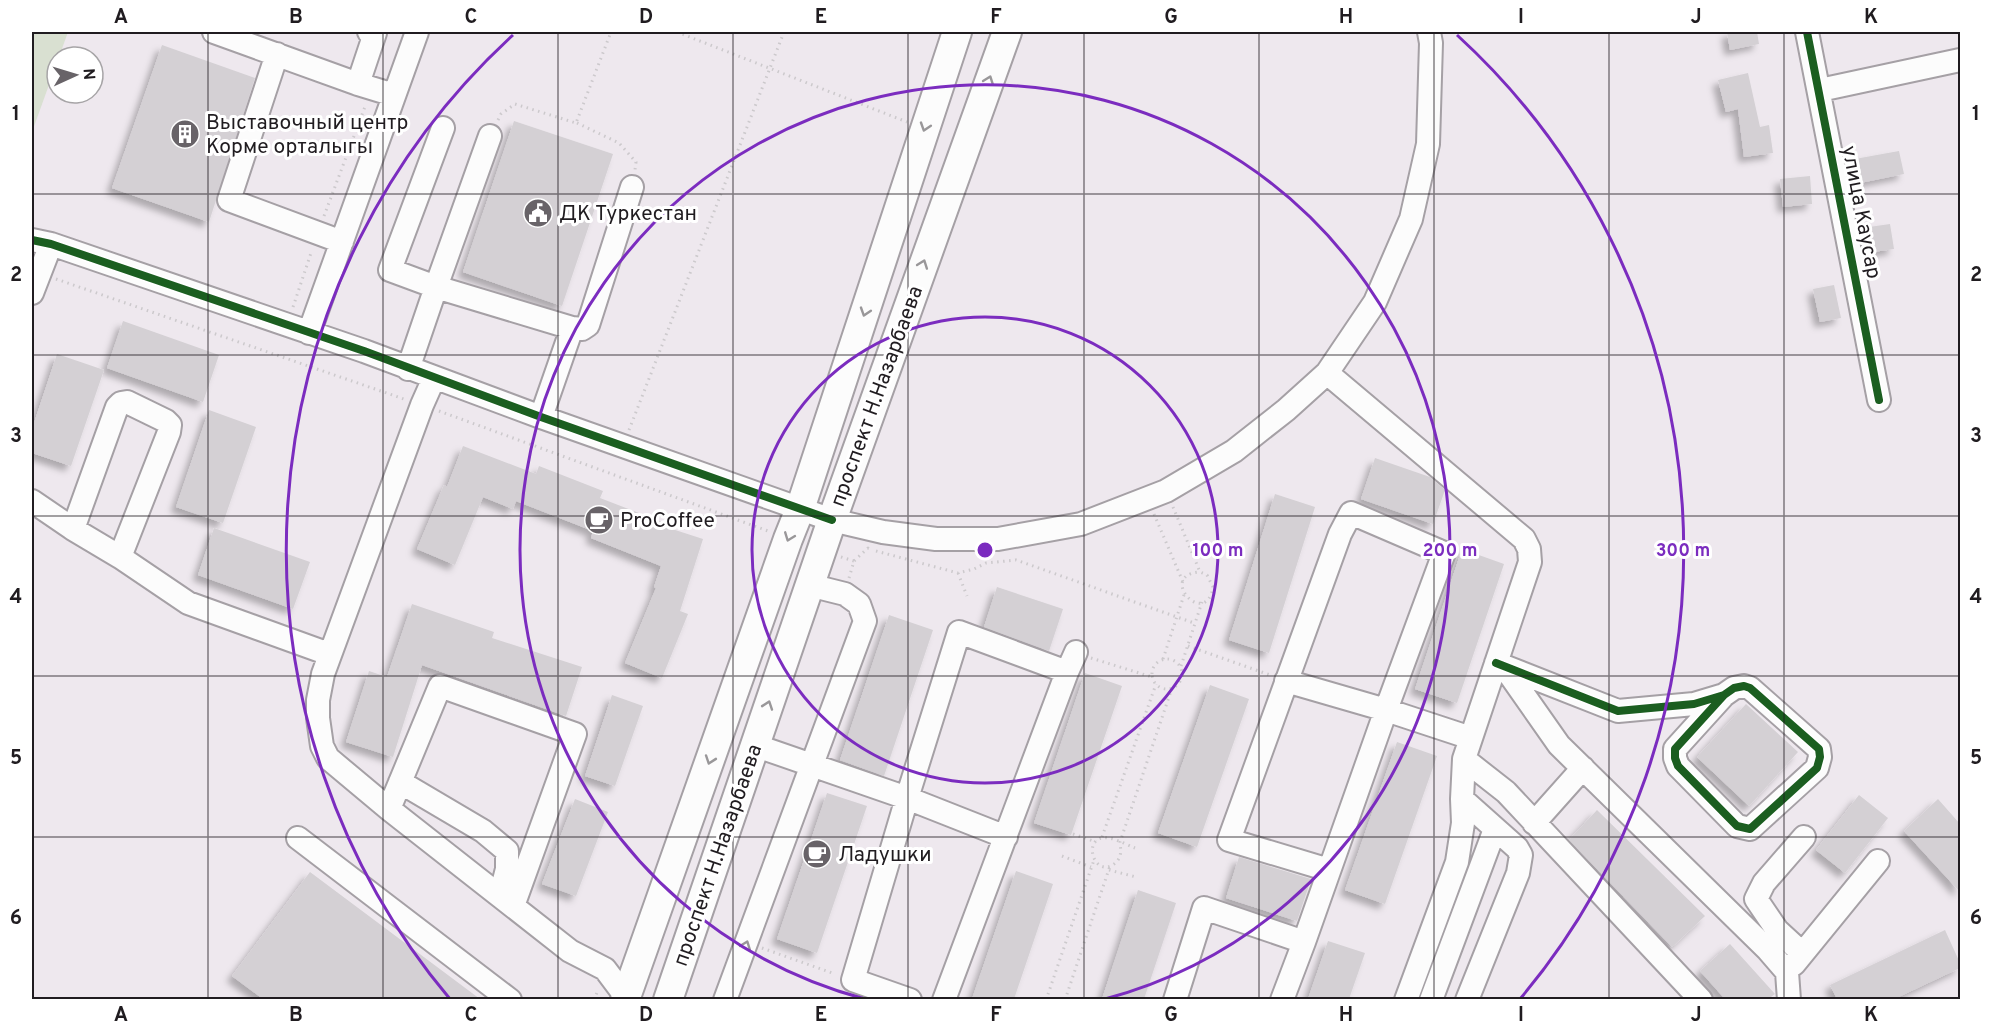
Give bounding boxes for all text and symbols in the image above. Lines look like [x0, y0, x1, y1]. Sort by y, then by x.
text: A [114, 5, 128, 31]
text: B [289, 5, 303, 31]
text: C [465, 5, 477, 31]
text: D [639, 5, 653, 31]
text: E [815, 5, 827, 31]
text: F [990, 5, 1002, 31]
text: G [1164, 5, 1178, 31]
text: H [1339, 5, 1353, 31]
text: I [1518, 5, 1524, 31]
text: J [1690, 5, 1702, 31]
text: K [1864, 5, 1878, 31]
north arrow [45, 45, 105, 105]
text: N [78, 68, 98, 81]
one-way arrow [982, 75, 995, 86]
text: 1 [12, 102, 20, 128]
text: 1 [1972, 102, 1980, 128]
place label: Выставочный центр Корме орталыгы [206, 110, 408, 161]
building icon: Выставочный центр Корме орталыгы [169, 118, 201, 150]
one-way arrow [920, 121, 933, 132]
street label: улица Каусар [1834, 143, 1887, 281]
public building icon: ДК Туркестан [522, 197, 554, 229]
place label: ДК Туркестан [559, 201, 697, 228]
one-way arrow [916, 259, 929, 270]
text: 2 [10, 263, 22, 289]
text: 2 [1970, 263, 1982, 289]
street label: проспект Н.Назарбаева [825, 282, 930, 511]
one-way arrow [859, 306, 872, 317]
text: 3 [10, 424, 22, 450]
text: 3 [1970, 424, 1982, 450]
cafe icon: ProCoffee [583, 504, 615, 536]
place label: ProCoffee [620, 508, 715, 535]
one-way arrow [784, 531, 796, 542]
centre of rings [975, 540, 995, 560]
text: 100 m [1192, 540, 1244, 563]
text: 200 m [1422, 540, 1478, 563]
text: 300 m [1656, 540, 1710, 563]
text: 4 [10, 585, 22, 611]
text: 4 [1970, 585, 1982, 611]
one-way arrow [760, 700, 773, 711]
street label: проспект Н.Назарбаева [668, 741, 769, 970]
text: 5 [10, 746, 22, 772]
text: 5 [1970, 746, 1982, 772]
one-way arrow [704, 754, 717, 765]
cafe icon: Ладушки [801, 838, 833, 870]
place label: Ладушки [838, 842, 932, 869]
text: 6 [10, 906, 22, 932]
text: 6 [1970, 906, 1982, 932]
one-way arrow [739, 940, 752, 951]
text: A [114, 1003, 128, 1029]
text: B [289, 1003, 303, 1029]
text: C [465, 1003, 477, 1029]
text: D [639, 1003, 653, 1029]
text: E [815, 1003, 827, 1029]
text: F [990, 1003, 1002, 1029]
text: G [1164, 1003, 1178, 1029]
text: H [1339, 1003, 1353, 1029]
text: I [1518, 1003, 1524, 1029]
text: J [1690, 1003, 1702, 1029]
text: K [1864, 1003, 1878, 1029]

